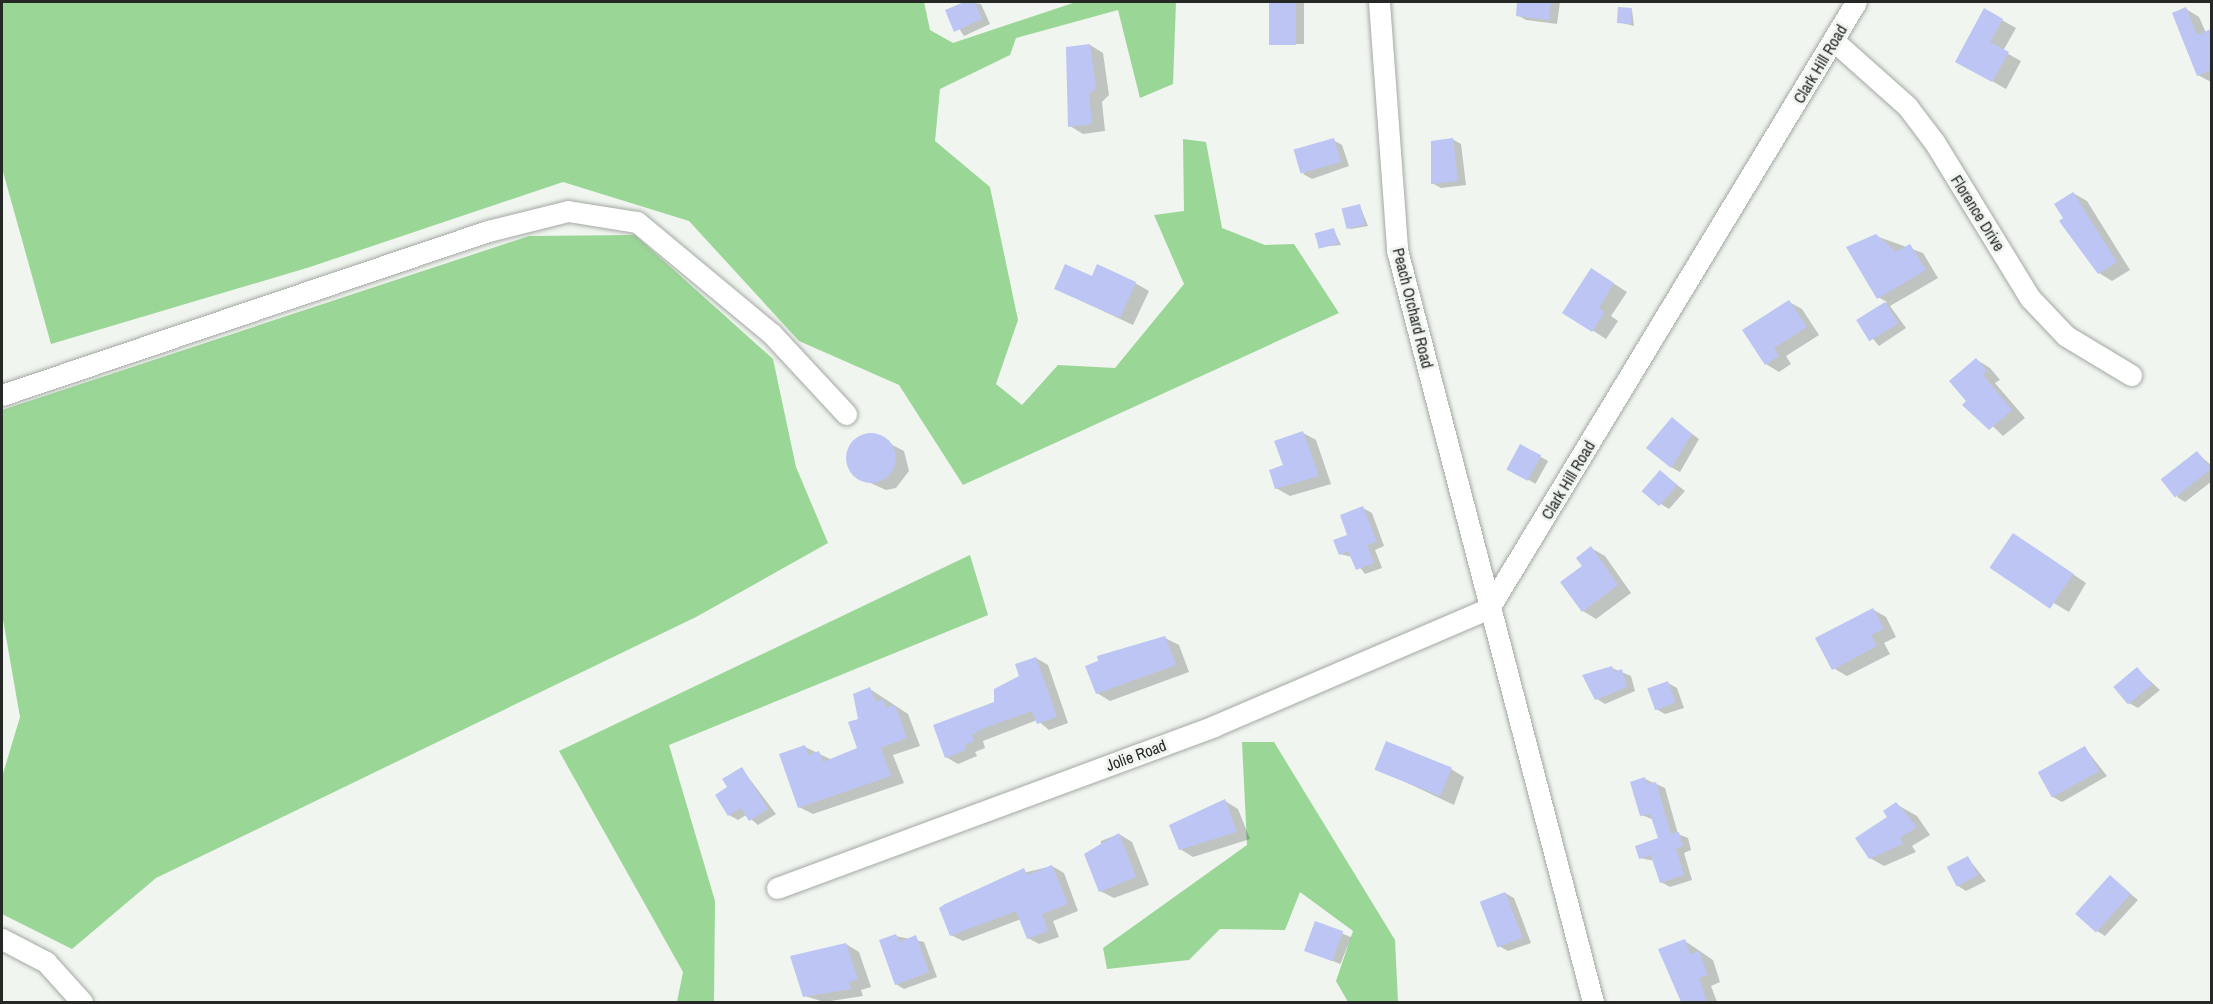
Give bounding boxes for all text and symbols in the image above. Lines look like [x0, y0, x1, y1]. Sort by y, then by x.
street label: Clark Hill Road [1789, 21, 1851, 107]
street label: Florence Drive [1947, 171, 2009, 255]
street label: Peach Orchard Road [1389, 246, 1437, 370]
street label: Clark Hill Road [1537, 437, 1599, 523]
street label: Jolie Road [1103, 735, 1169, 775]

